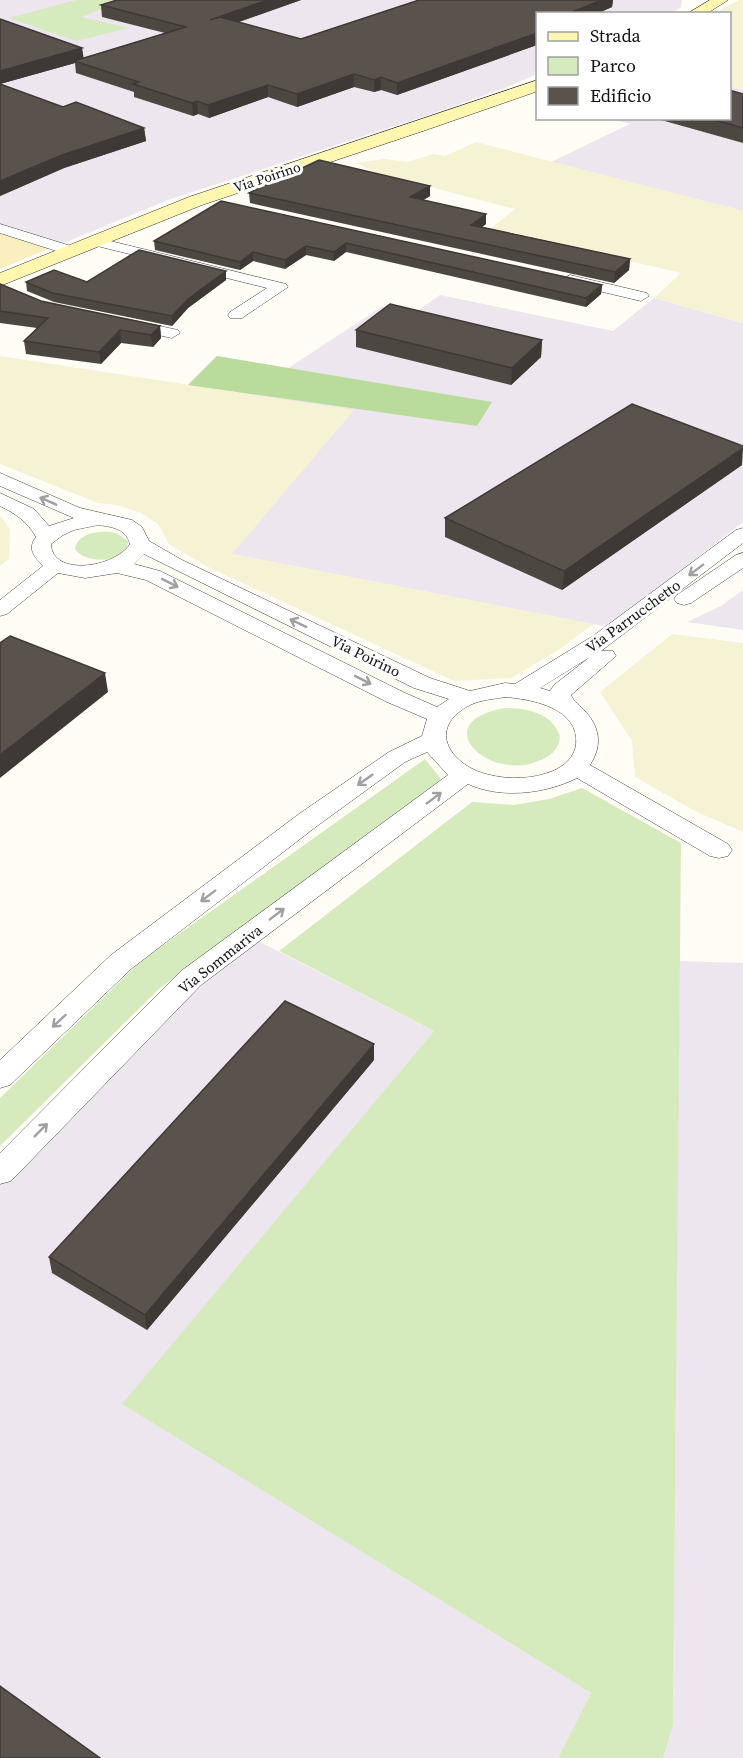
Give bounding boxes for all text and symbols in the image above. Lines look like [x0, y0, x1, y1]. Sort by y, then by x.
legend [536, 12, 731, 120]
text: Strada [590, 23, 641, 48]
text: Parco [590, 53, 636, 78]
text: Edificio [590, 83, 651, 108]
street label: Via Poirino [231, 157, 304, 197]
one-way arrow [40, 495, 58, 507]
one-way arrow [689, 563, 705, 576]
street label: Via Parrucchetto [581, 575, 685, 657]
one-way arrow [160, 578, 178, 589]
one-way arrow [289, 617, 307, 629]
street label: Via Poirino [328, 630, 404, 682]
one-way arrow [353, 675, 371, 687]
one-way arrow [357, 774, 373, 786]
one-way arrow [426, 791, 442, 804]
one-way arrow [201, 890, 217, 902]
one-way arrow [269, 908, 285, 920]
street label: Via Sommariva [174, 919, 267, 998]
one-way arrow [52, 1014, 67, 1028]
one-way arrow [34, 1122, 48, 1137]

